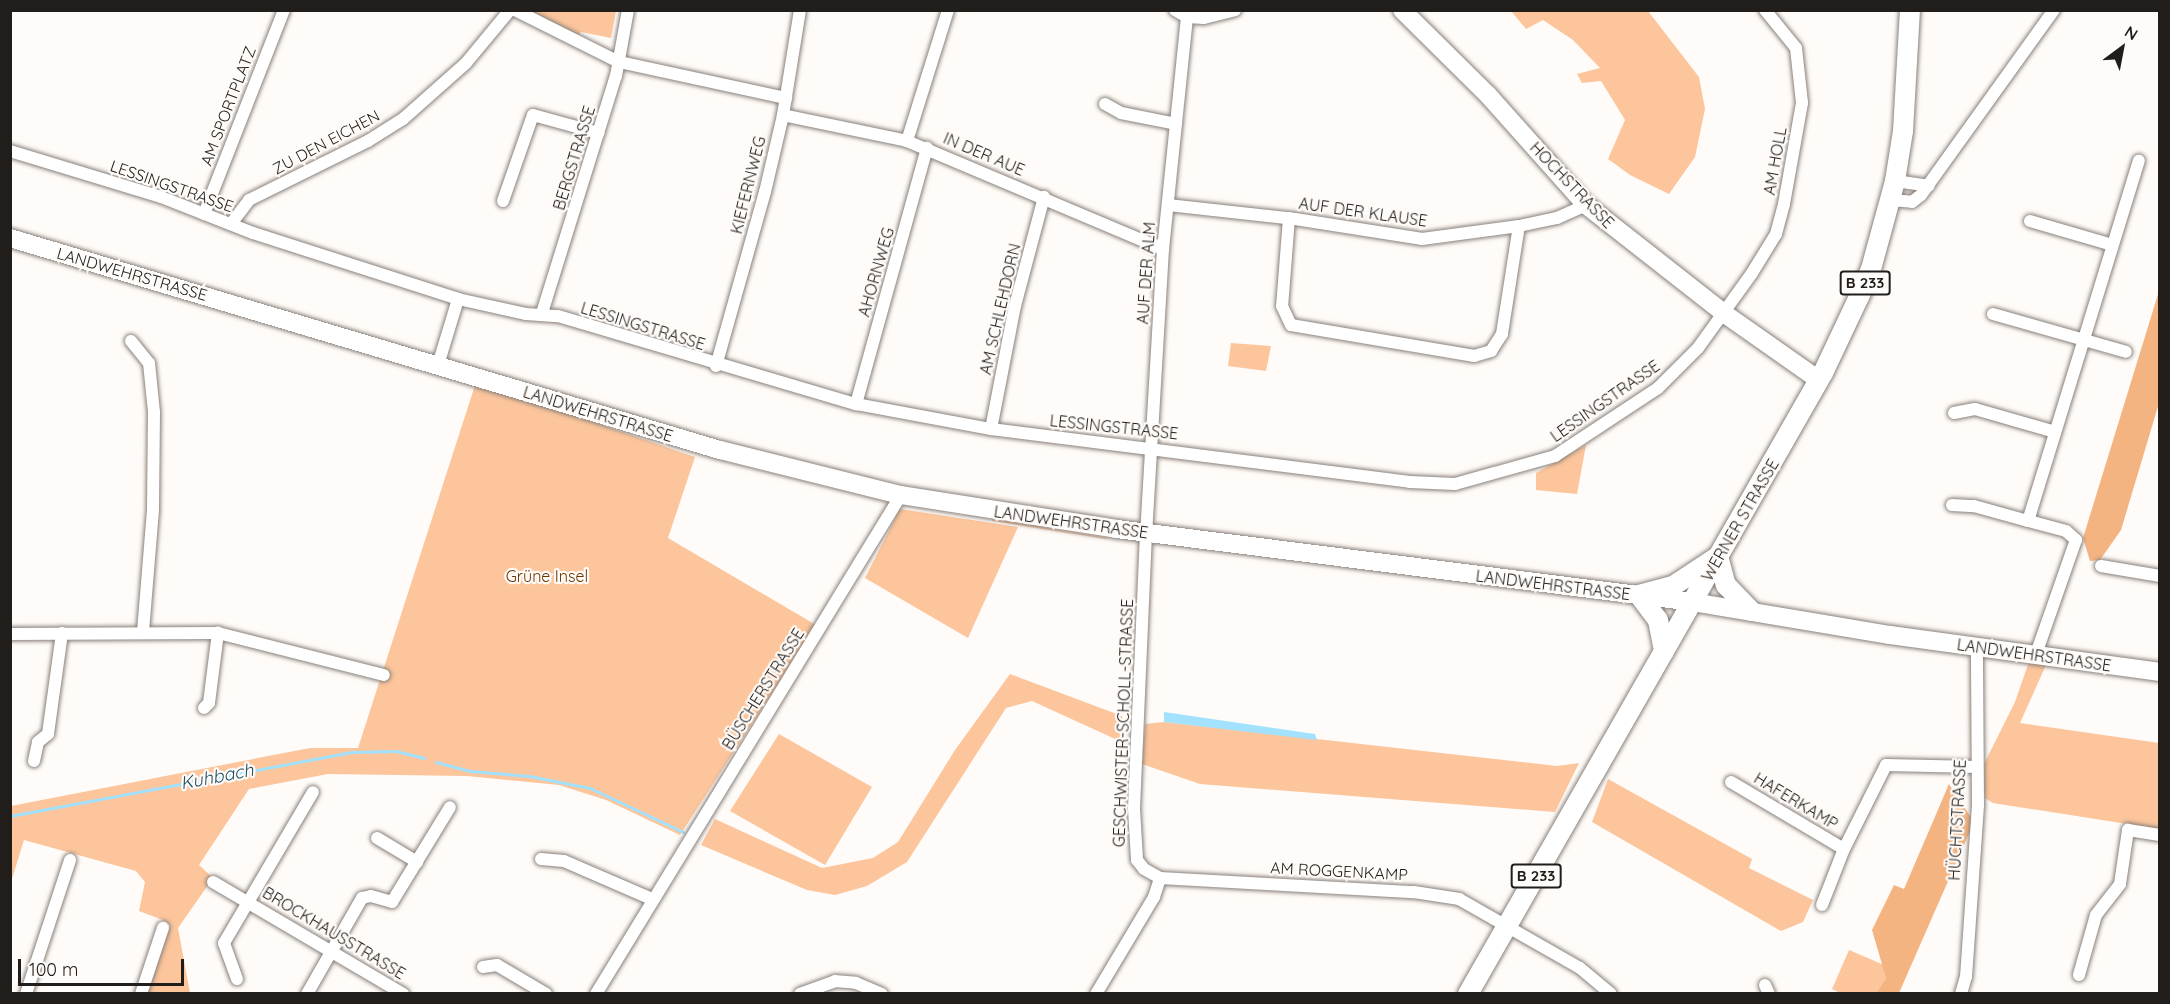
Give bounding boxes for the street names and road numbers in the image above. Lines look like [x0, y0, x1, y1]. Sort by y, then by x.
street label: AM SPORTPLATZ [196, 44, 260, 168]
street label: BERGSTRASSE [549, 104, 599, 212]
street label: ZU DEN EICHEN [269, 106, 383, 178]
street label: AM HOLL [1760, 125, 1790, 197]
street label: IN DER AUE [940, 128, 1028, 180]
street label: KIEFERNWEG [727, 134, 769, 236]
street label: HOCHSTRASSE [1526, 138, 1618, 232]
street label: LESSINGSTRASSE [108, 156, 236, 216]
street label: AUF DER KLAUSE [1298, 193, 1428, 231]
street label: AUF DER ALM [1133, 221, 1159, 325]
street label: AHORNWEG [854, 225, 898, 319]
street label: AM SCHLEHDORN [976, 241, 1024, 377]
street label: LANDWEHRSTRASSE [55, 243, 209, 305]
road number: B 233 [1840, 271, 1890, 295]
street label: LESSINGSTRASSE [578, 298, 708, 354]
street label: LESSINGSTRASSE [1547, 356, 1663, 446]
street label: LANDWEHRSTRASSE [521, 382, 675, 446]
street label: LESSINGSTRASSE [1049, 411, 1179, 443]
street label: WERNER STRASSE [1697, 455, 1783, 585]
street label: LANDWEHRSTRASSE [993, 502, 1149, 542]
street label: LANDWEHRSTRASSE [1475, 566, 1631, 604]
street label: GESCHWISTER-SCHOLL-STRASSE [1109, 598, 1137, 848]
street label: BÜSCHERSTRASSE [718, 625, 808, 753]
street label: LANDWEHRSTRASSE [1956, 635, 2112, 675]
street label: HÜCHTSTRASSE [1944, 759, 1970, 881]
street label: HAFERKAMP [1750, 768, 1842, 834]
street label: AM ROGGENKAMP [1270, 858, 1408, 884]
road number: B 233 [1510, 864, 1562, 888]
street label: BROCKHAUSSTRASSE [259, 883, 409, 983]

